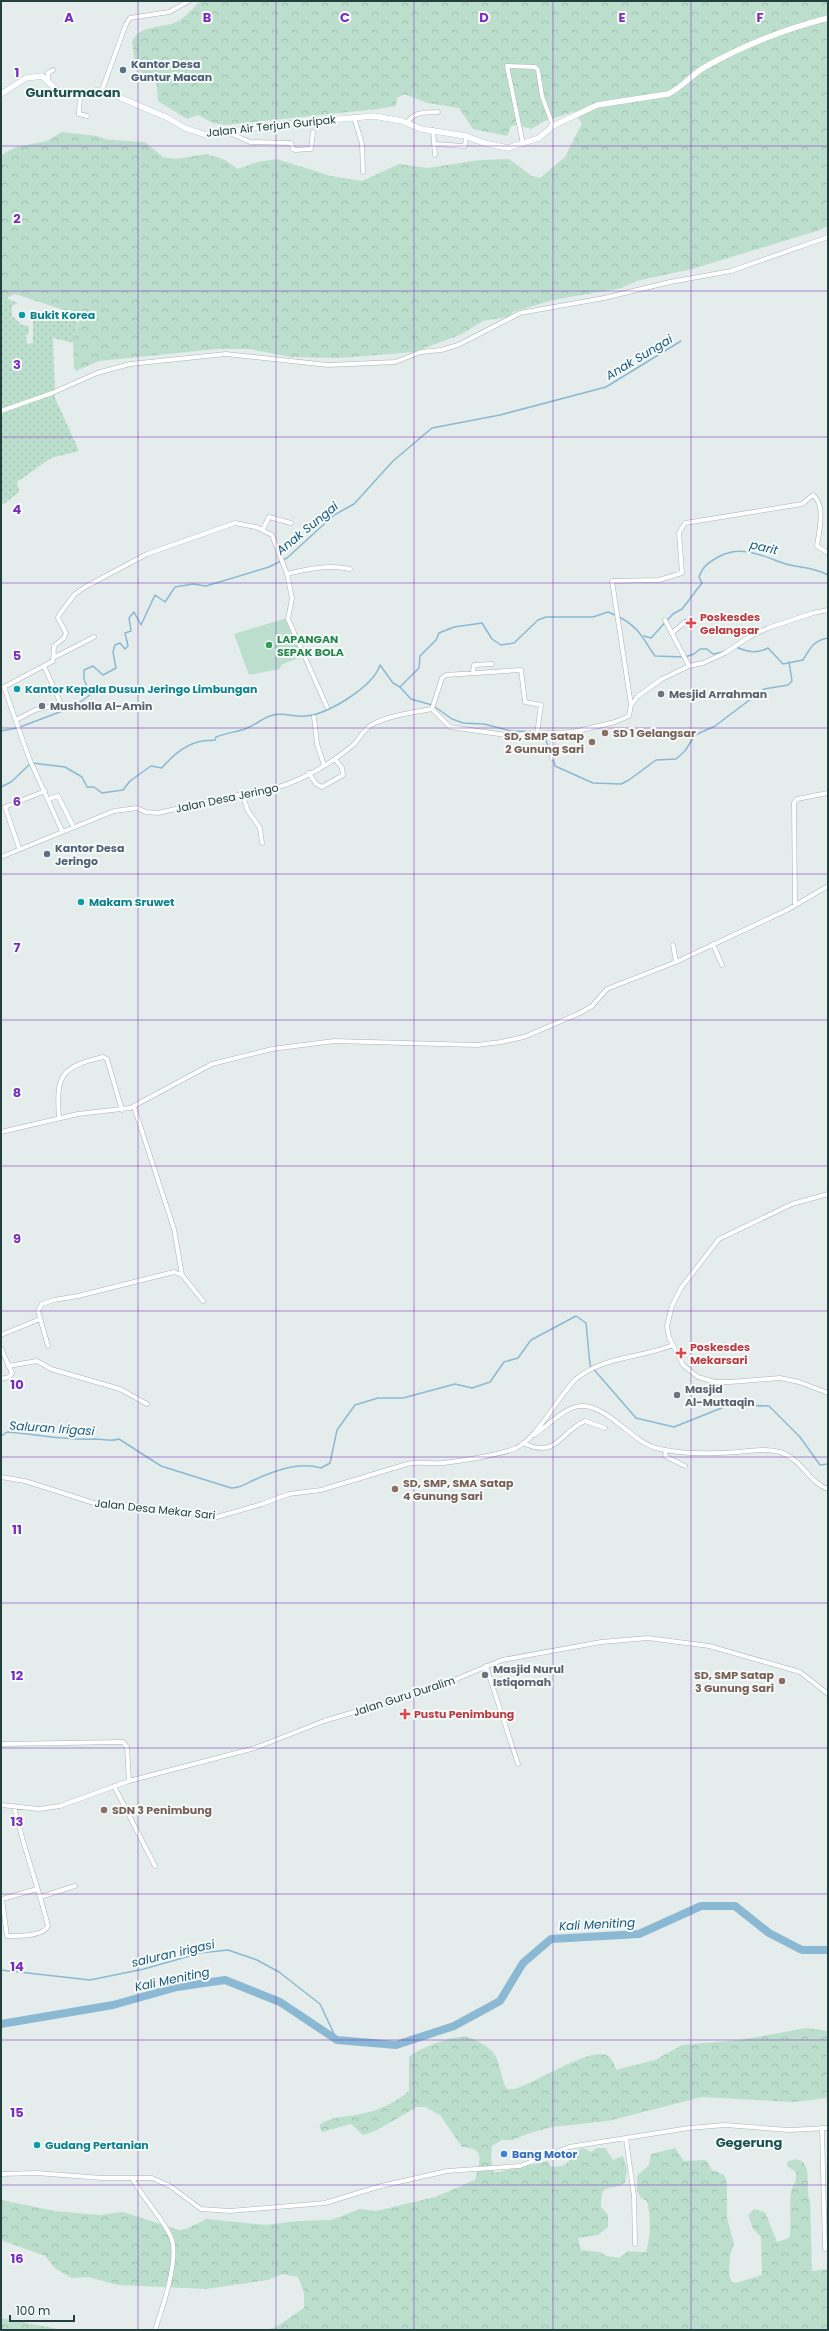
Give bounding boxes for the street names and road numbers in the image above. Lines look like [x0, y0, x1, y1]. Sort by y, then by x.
street label: Jalan Air Terjun Guripak [205, 111, 337, 141]
street label: Jalan Desa Jeringo [174, 779, 280, 817]
street label: Jalan Desa Mekar Sari [94, 1495, 216, 1523]
street label: Jalan Guru Duralim [351, 1672, 457, 1720]

